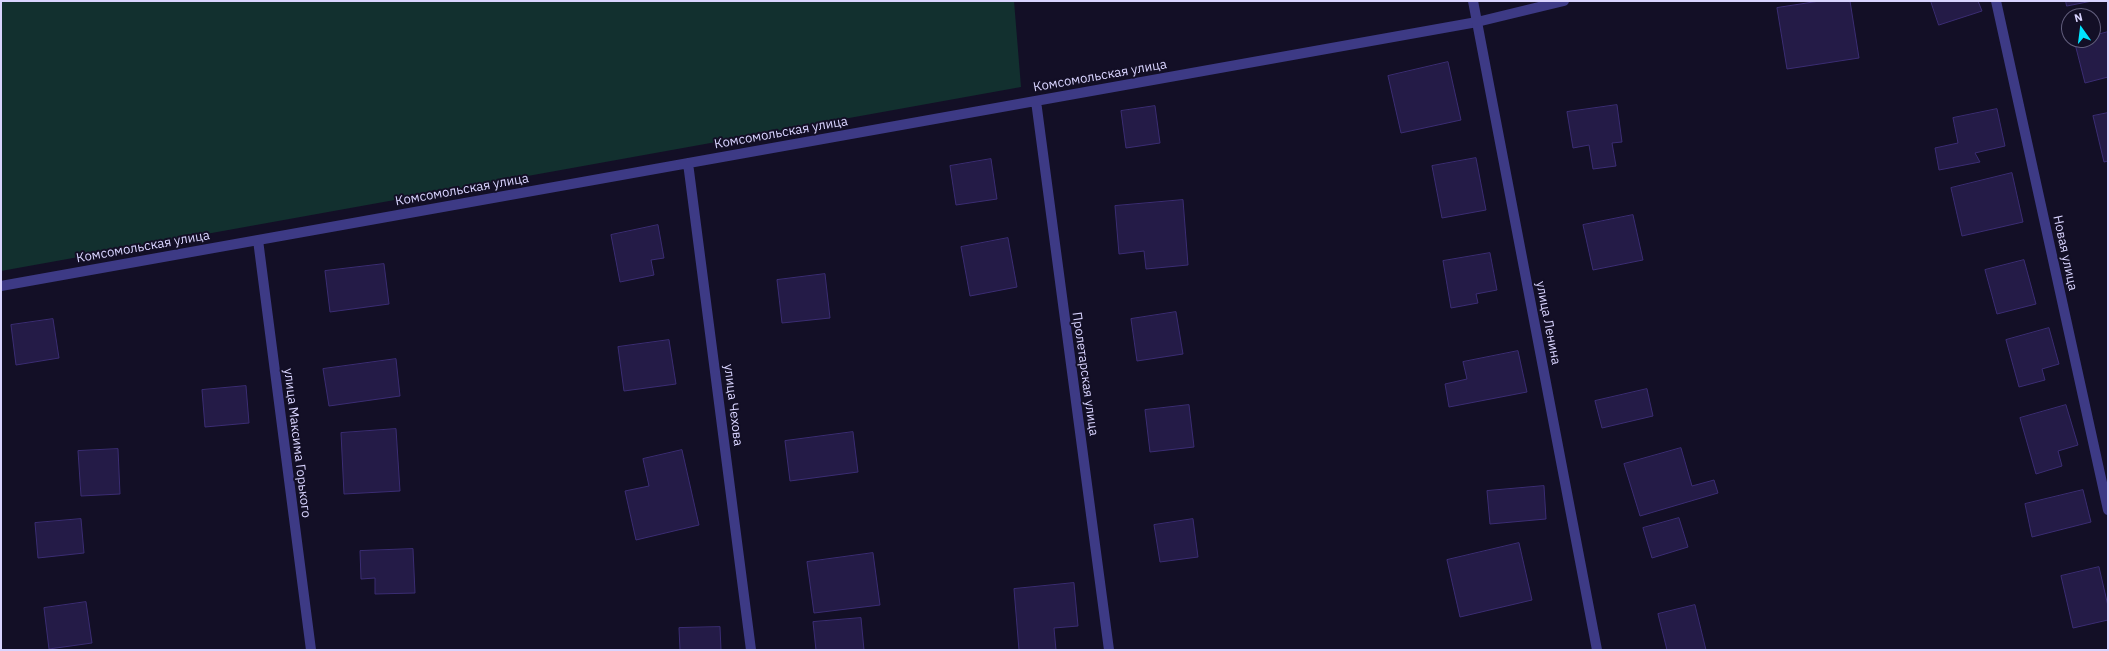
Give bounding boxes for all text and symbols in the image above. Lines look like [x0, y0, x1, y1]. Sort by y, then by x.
north arrow [2061, 8, 2101, 48]
text: N [2073, 10, 2084, 25]
street label: Комсомольская улица [1032, 57, 1168, 95]
street label: Комсомольская улица [713, 114, 849, 152]
street label: Комсомольская улица [394, 171, 530, 209]
street label: Новая улица [2049, 214, 2081, 292]
street label: Комсомольская улица [75, 228, 211, 266]
street label: улица Ленина [1532, 280, 1564, 366]
street label: Пролетарская улица [1069, 311, 1101, 437]
street label: улица Чехова [720, 363, 746, 447]
street label: улица Максима Горького [280, 367, 314, 519]

